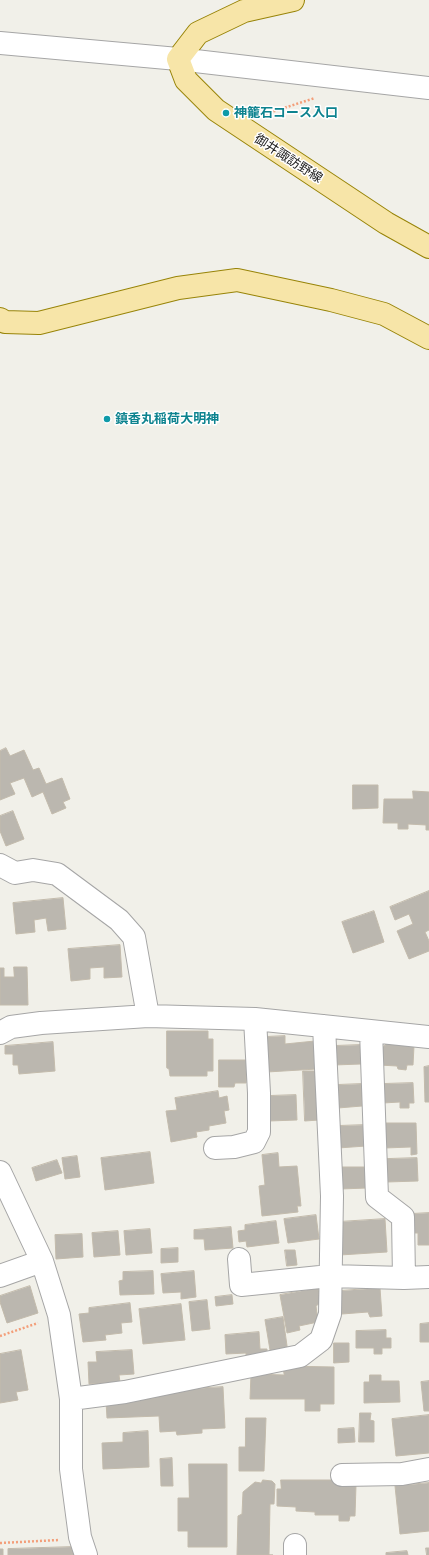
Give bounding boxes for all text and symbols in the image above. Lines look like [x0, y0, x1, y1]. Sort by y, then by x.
place label: 神籠石コース入口 [234, 105, 338, 121]
marker: 神籠石コース入口 [221, 108, 231, 118]
street label: 御井諏訪野線 [251, 131, 325, 187]
place label: 鎮香丸稲荷大明神 [115, 411, 219, 427]
marker: 鎮香丸稲荷大明神 [102, 414, 112, 424]

